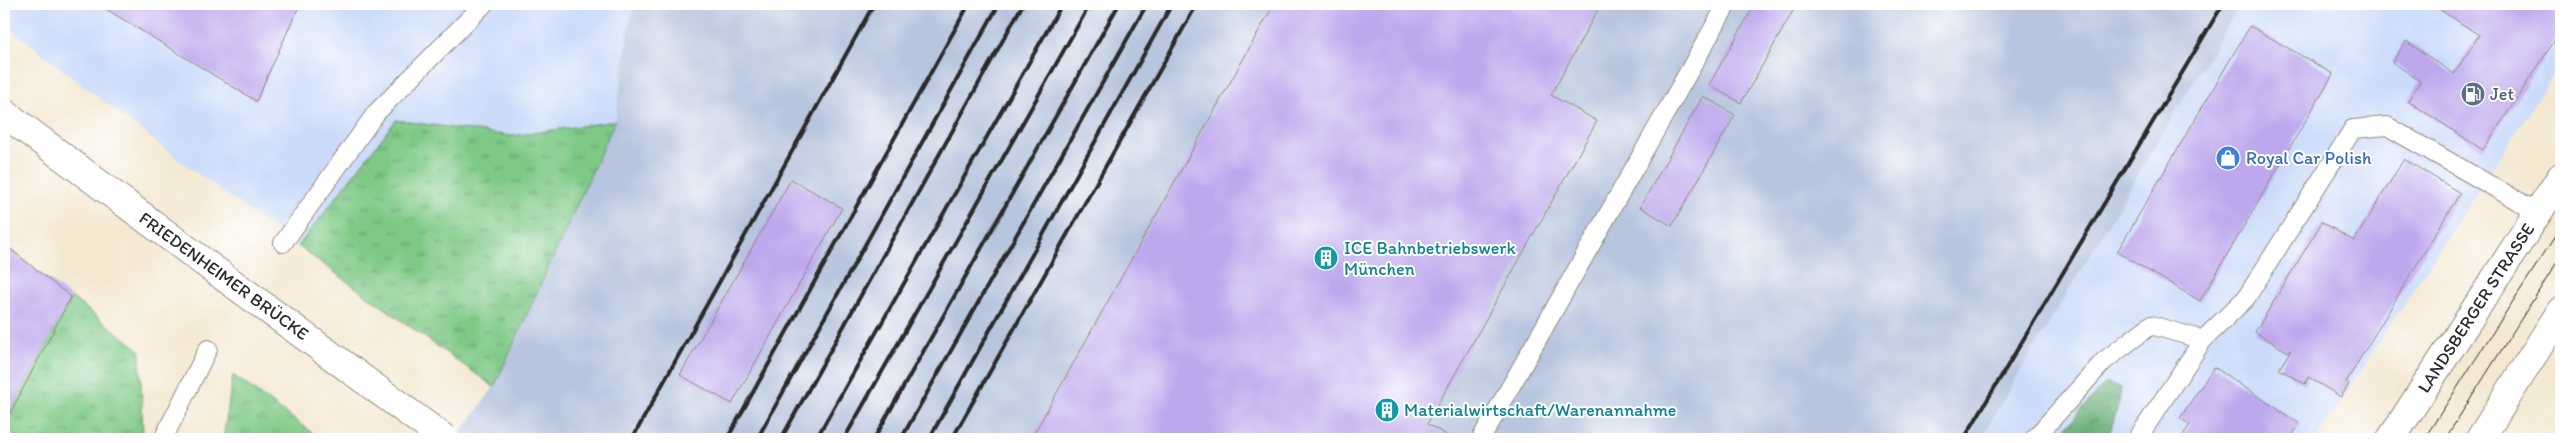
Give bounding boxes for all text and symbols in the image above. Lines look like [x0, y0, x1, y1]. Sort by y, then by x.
fuel station icon: Jet [2460, 81, 2486, 107]
place label: Jet [2490, 83, 2514, 105]
shop icon: Royal Car Polish [2215, 145, 2241, 171]
place label: Royal Car Polish [2246, 147, 2372, 169]
street label: FRIEDENHEIMER BRÜCKE [135, 207, 313, 345]
street label: LANDSBERGER STRASSE [2413, 219, 2539, 397]
place label: ICE Bahnbetriebswerk München [1344, 237, 1517, 280]
building icon: ICE Bahnbetriebswerk München [1313, 245, 1339, 271]
building icon: Materialwirtschaft/Warenannahme [1374, 397, 1400, 423]
place label: Materialwirtschaft/Warenannahme [1404, 399, 1676, 421]

